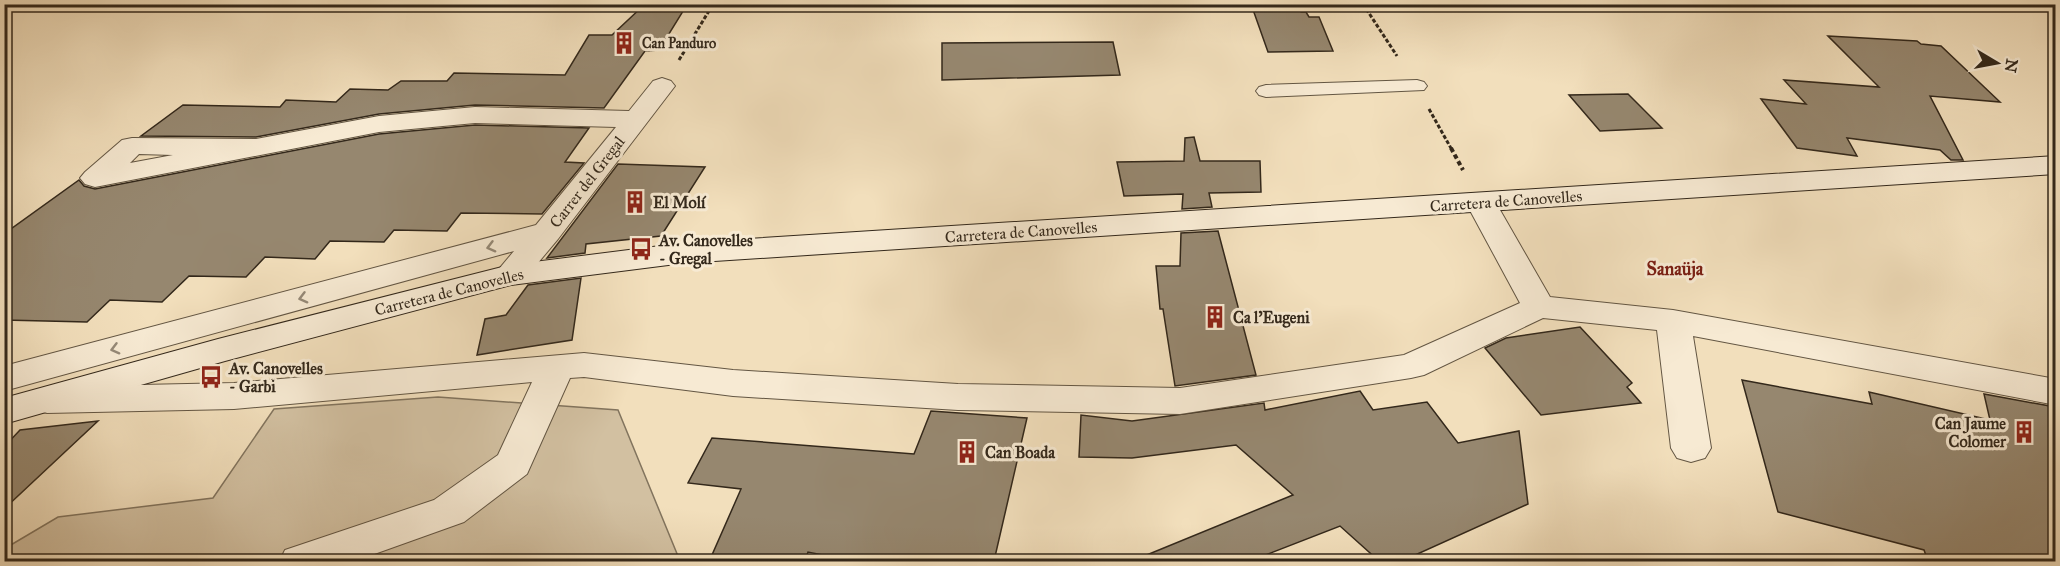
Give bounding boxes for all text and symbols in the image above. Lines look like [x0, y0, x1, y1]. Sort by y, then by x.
building icon: Can Panduro [611, 30, 637, 56]
north arrow [1967, 33, 2027, 93]
place label: Can Panduro [642, 35, 716, 52]
text: N [2001, 57, 2022, 74]
street label: Carrer del Gregal [545, 132, 630, 232]
street label: Carretera de Canovelles [1429, 186, 1583, 216]
building icon: El Molí [622, 189, 648, 215]
place label: El Molí [653, 193, 707, 212]
street label: Carretera de Canovelles [944, 217, 1098, 247]
place label: Av. Canovelles - Gregal [658, 231, 753, 269]
bus stop icon: Av. Canovelles - Gregal [628, 236, 654, 262]
one-way arrow [486, 240, 497, 252]
district label: Sanaüja [1647, 258, 1704, 281]
street label: Carretera de Canovelles [373, 264, 525, 320]
one-way arrow [298, 291, 309, 303]
building icon: Ca l'Eugeni [1202, 304, 1228, 330]
place label: Ca l'Eugeni [1233, 308, 1310, 328]
one-way arrow [110, 342, 120, 354]
place label: Av. Canovelles - Garbi [228, 359, 323, 396]
bus stop icon: Av. Canovelles - Garbi [198, 364, 224, 390]
place label: Can Jaume Colomer [1935, 414, 2007, 451]
building icon: Can Jaume Colomer [2011, 419, 2037, 445]
building icon: Can Boada [954, 439, 980, 465]
place label: Can Boada [985, 443, 1056, 462]

